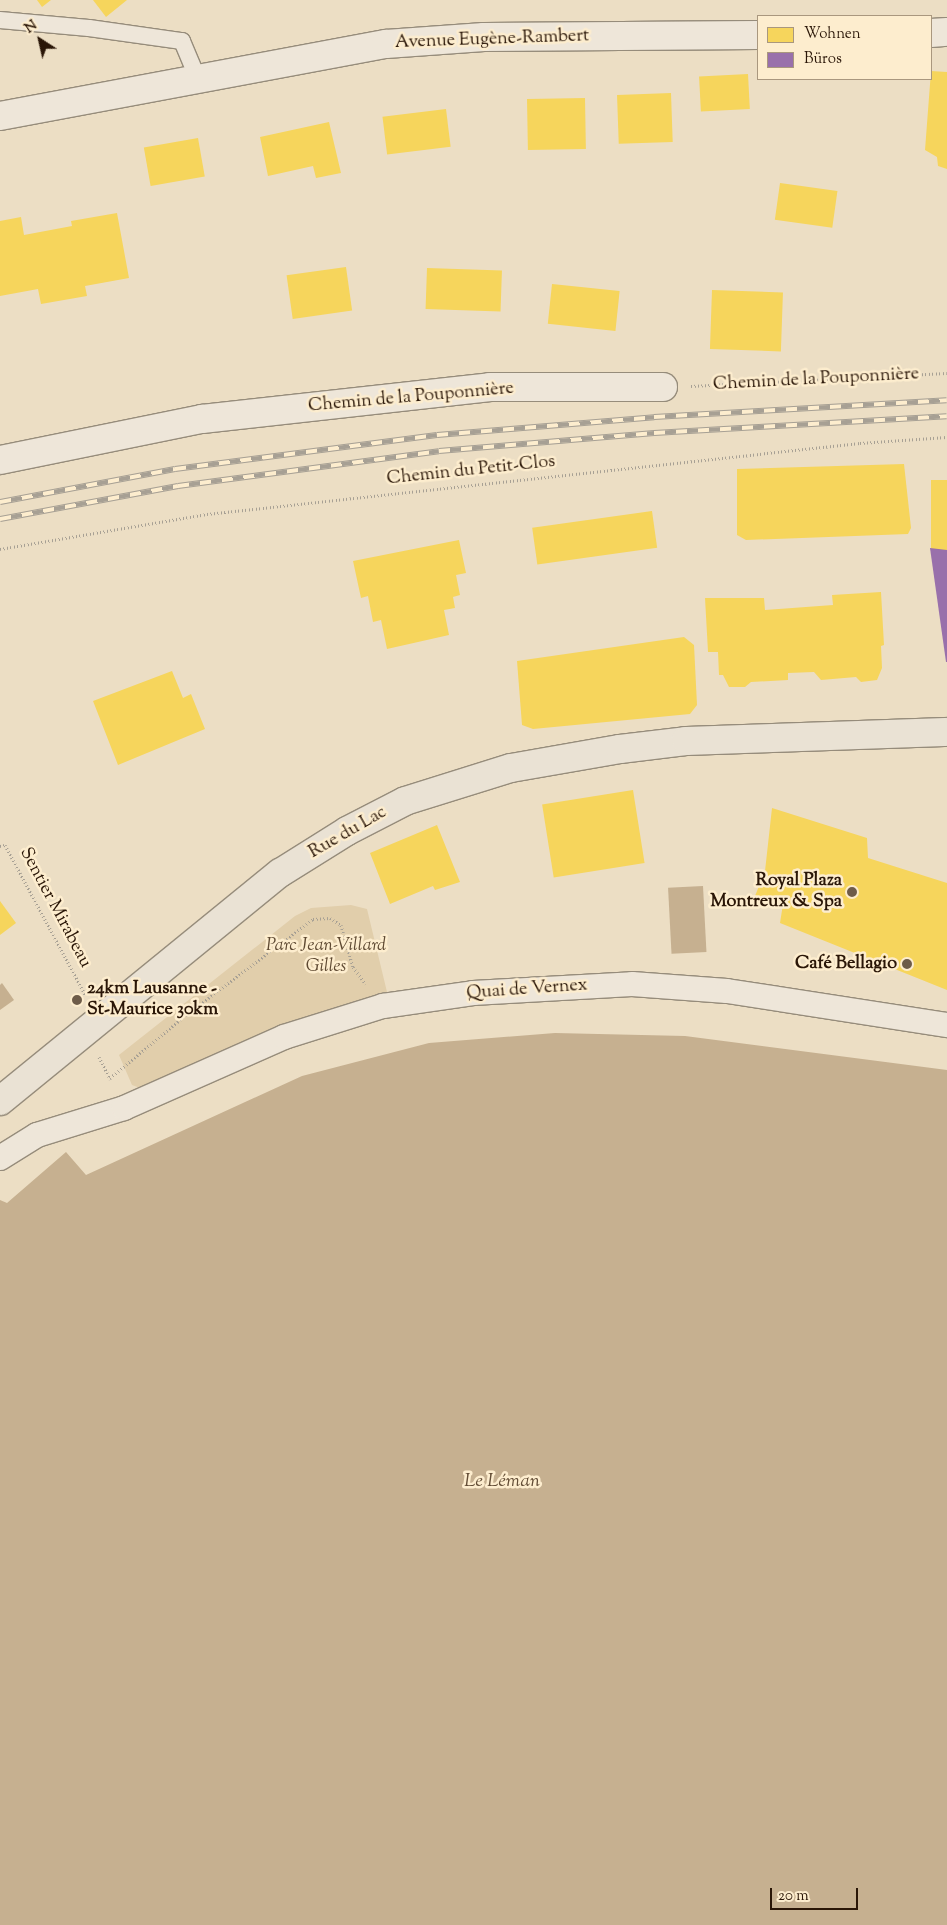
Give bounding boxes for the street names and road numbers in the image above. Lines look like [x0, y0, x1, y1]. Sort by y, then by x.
street label: Avenue Eugène-Rambert [395, 26, 589, 54]
street label: Chemin de la Pouponnière [712, 364, 920, 396]
street label: Chemin de la Pouponnière [307, 378, 515, 418]
street label: Chemin du Petit-Clos [386, 451, 556, 491]
street label: Rue du Lac [305, 802, 391, 864]
street label: Sentier Mirabeau [14, 844, 96, 972]
street label: Quai de Vernex [466, 975, 588, 1005]

